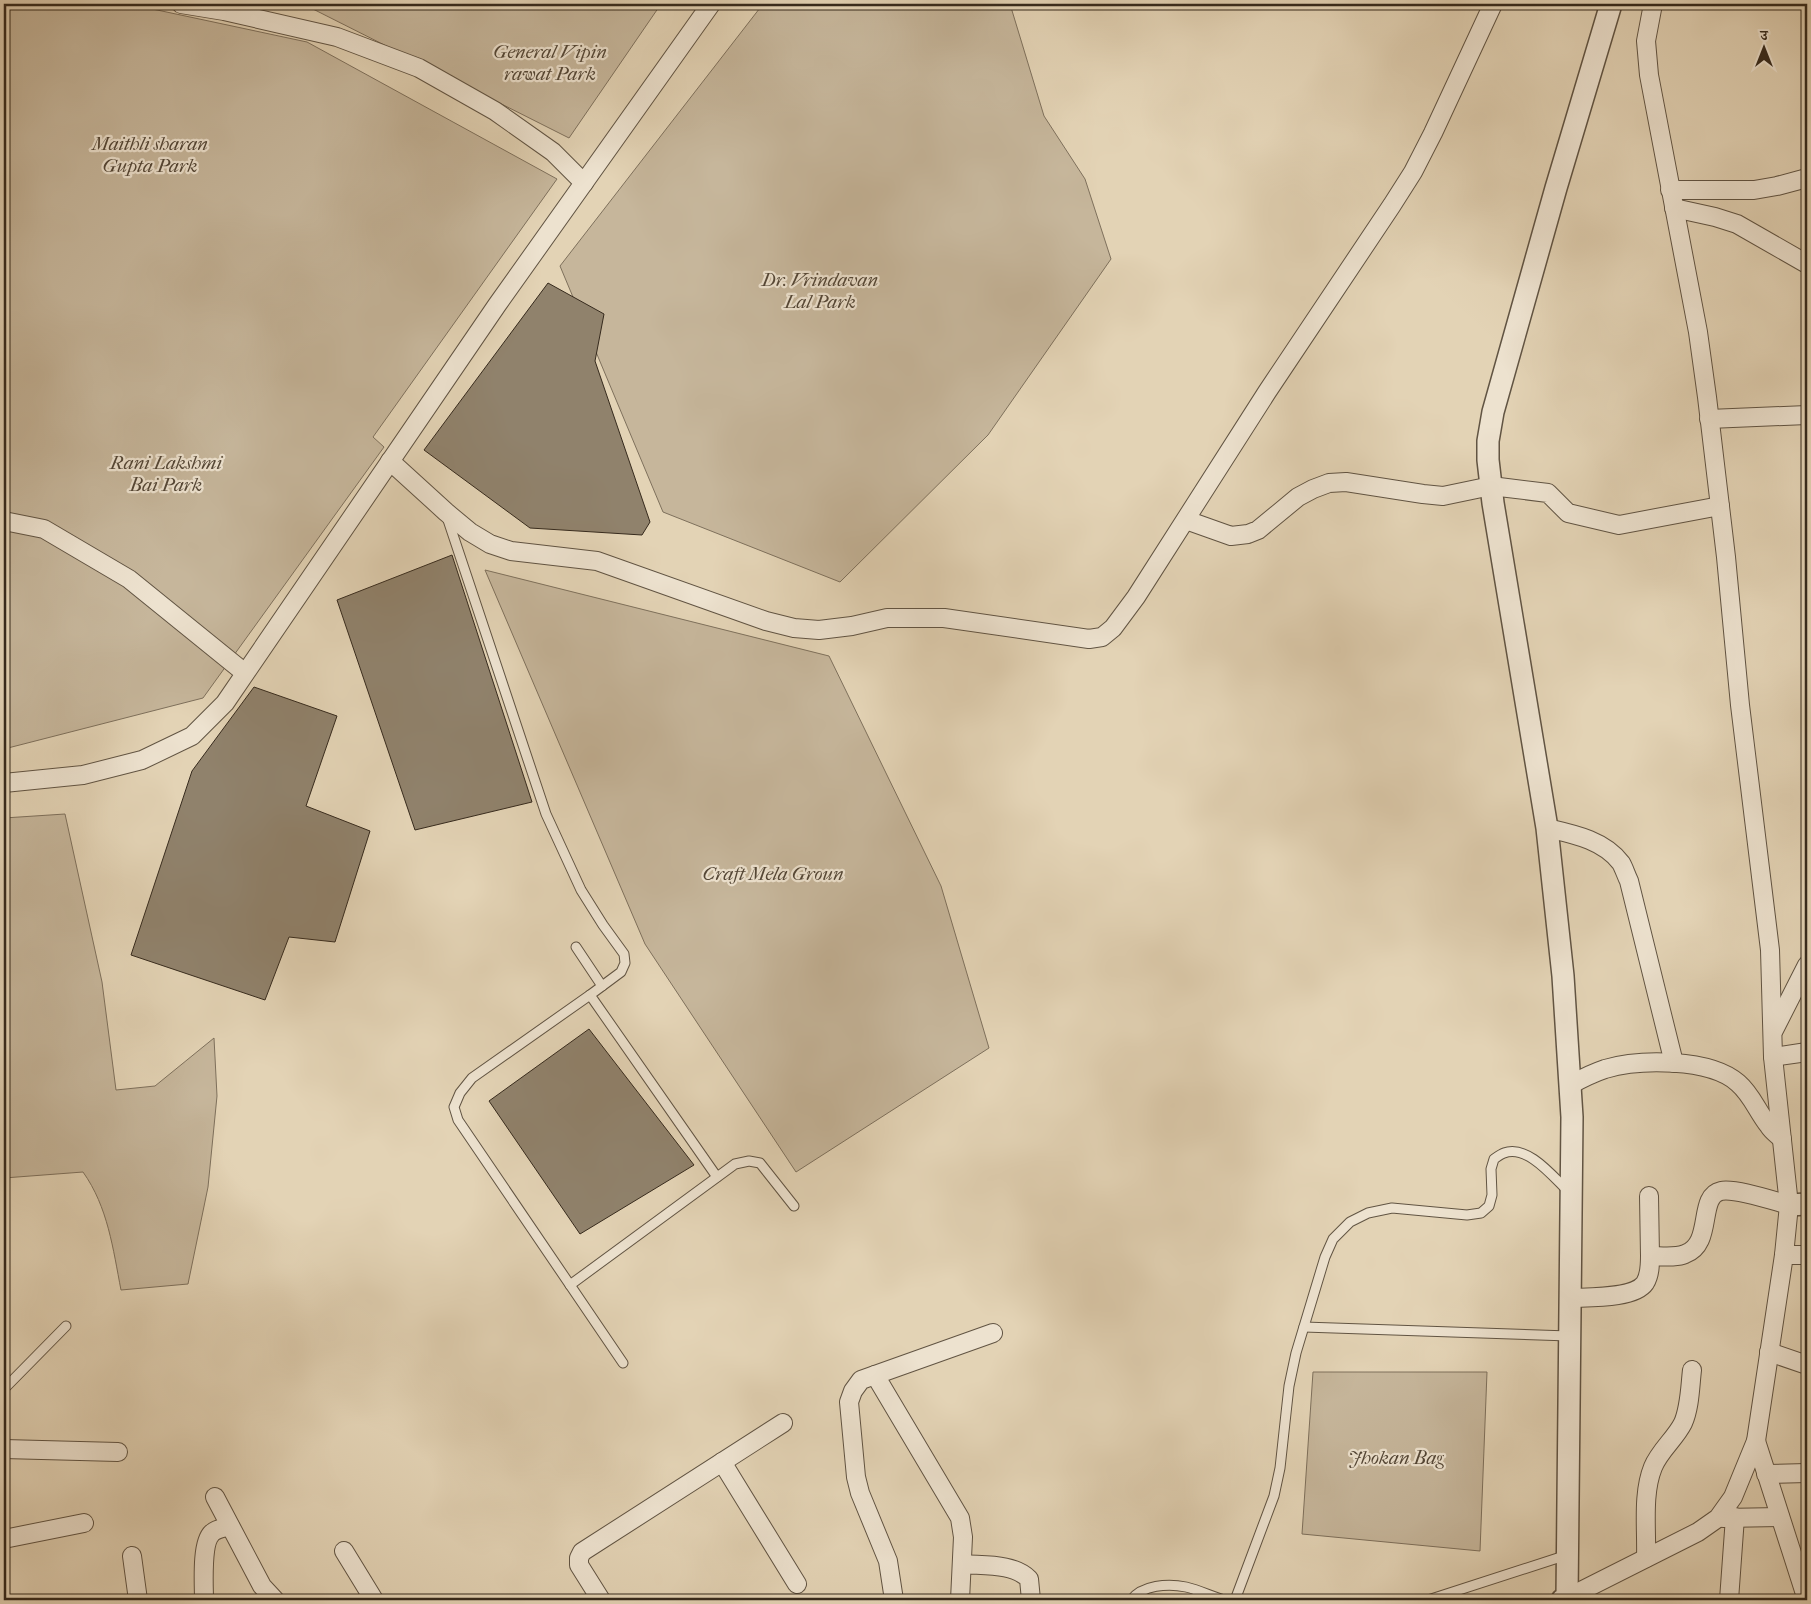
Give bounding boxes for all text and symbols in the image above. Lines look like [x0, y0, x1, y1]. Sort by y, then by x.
north arrow [1738, 22, 1788, 72]
text: उ [1759, 27, 1768, 44]
park label: General Vipin rawat Park [493, 41, 607, 85]
park label: Maithli sharan Gupta Park [90, 133, 208, 177]
park label: Dr. Vrindavan Lal Park [760, 269, 878, 313]
park label: Rani Lakshmi Bai Park [108, 452, 224, 496]
park label: Craft Mela Groun [702, 863, 844, 885]
park label: Jhokan Bag [1348, 1447, 1444, 1469]

